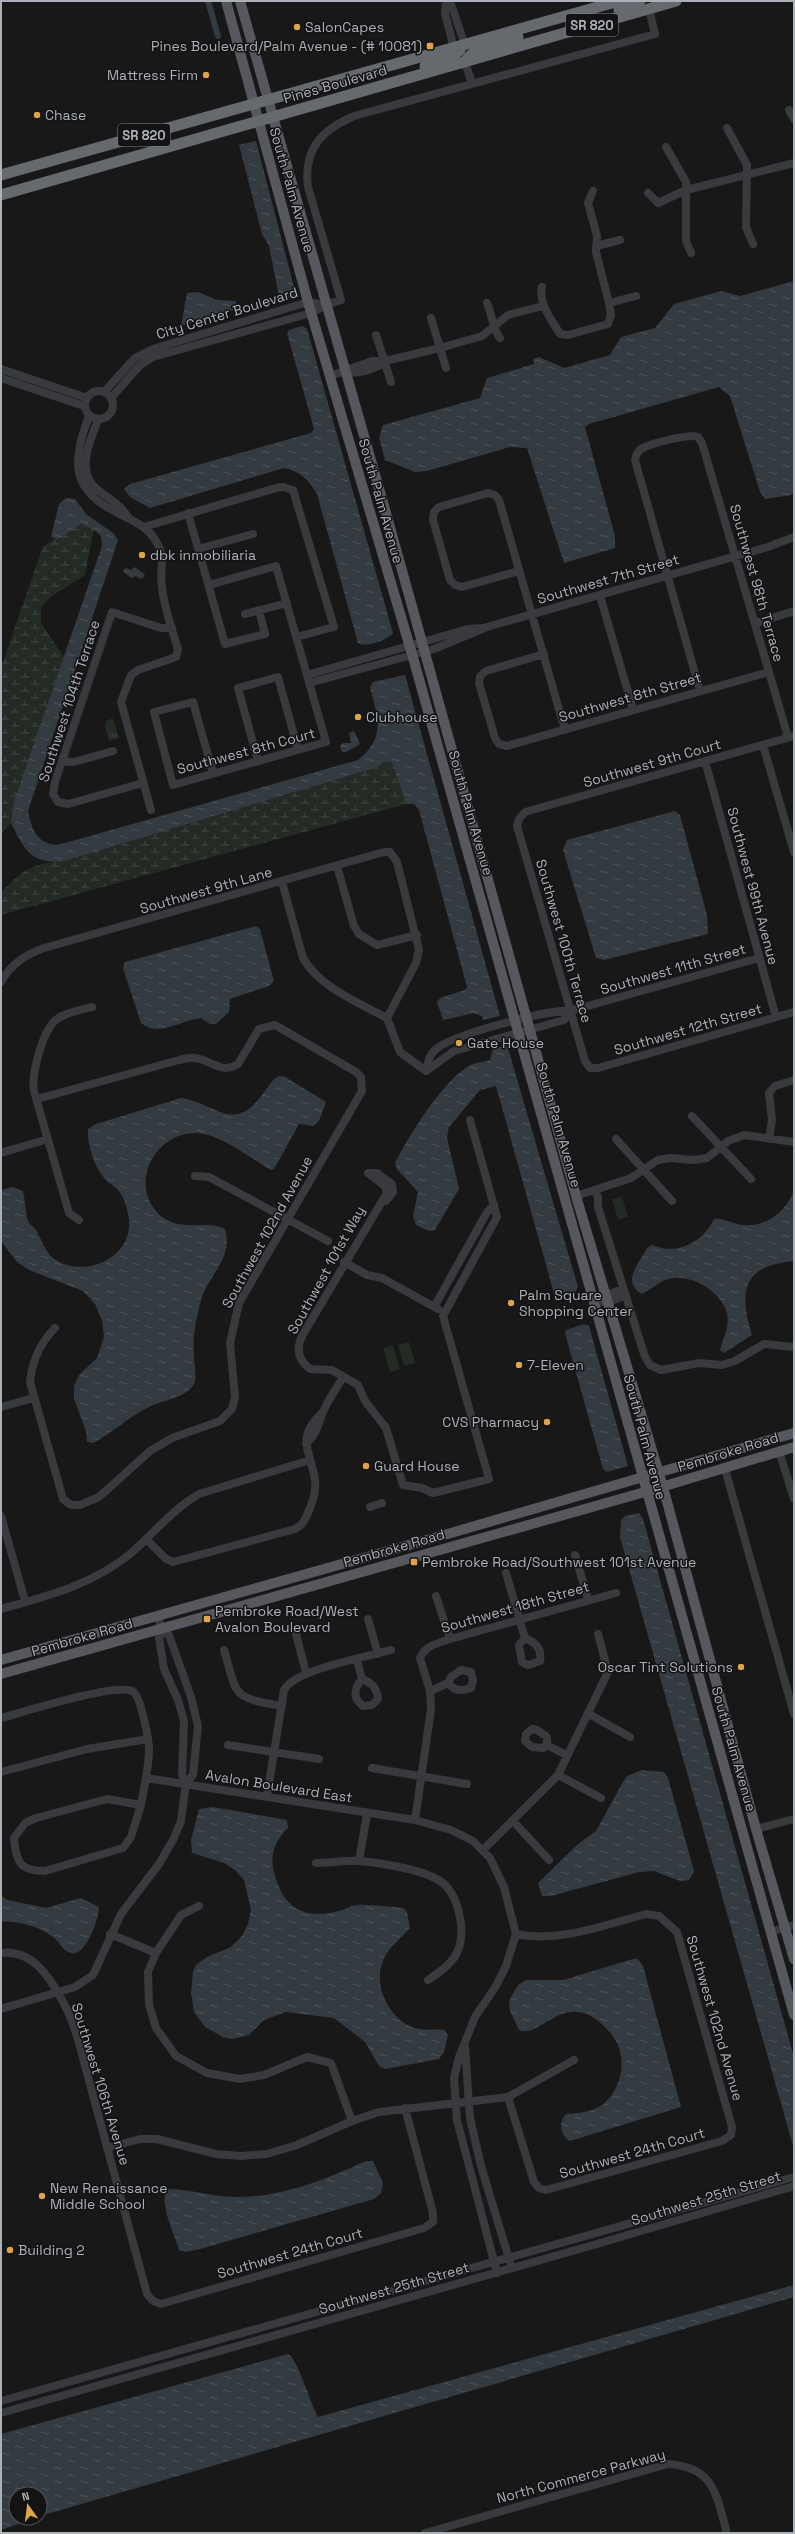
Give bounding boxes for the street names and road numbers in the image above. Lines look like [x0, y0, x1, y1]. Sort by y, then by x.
road number: SR 820 [566, 14, 618, 36]
street label: Pines Boulevard [281, 61, 389, 107]
road number: SR 820 [118, 124, 170, 146]
street label: South Palm Avenue [266, 125, 318, 255]
street label: City Center Boulevard [154, 283, 300, 343]
street label: South Palm Avenue [355, 436, 407, 566]
street label: Southwest 98th Terrace [726, 502, 788, 664]
street label: Southwest 7th Street [535, 550, 681, 608]
street label: Southwest 104th Terrace [34, 618, 104, 784]
street label: Southwest 8th Street [557, 668, 703, 726]
street label: Southwest 8th Court [175, 724, 317, 778]
street label: Southwest 9th Court [581, 735, 723, 791]
street label: South Palm Avenue [445, 748, 497, 878]
street label: Southwest 99th Avenue [723, 805, 783, 967]
street label: Southwest 100th Terrace [532, 857, 596, 1025]
street label: Southwest 9th Lane [138, 862, 274, 918]
street label: Southwest 11th Street [598, 940, 748, 998]
street label: Southwest 12th Street [612, 999, 764, 1059]
street label: South Palm Avenue [533, 1060, 585, 1190]
street label: Southwest 102nd Avenue [218, 1153, 316, 1311]
street label: Southwest 101st Way [283, 1203, 369, 1337]
street label: South Palm Avenue [620, 1372, 670, 1502]
street label: Pembroke Road [675, 1428, 781, 1476]
street label: Pembroke Road [341, 1525, 447, 1571]
street label: Southwest 18th Street [439, 1577, 591, 1637]
street label: Pembroke Road [29, 1614, 135, 1660]
street label: South Palm Avenue [708, 1684, 760, 1814]
street label: Avalon Boulevard East [204, 1765, 354, 1807]
street label: Southwest 102nd Avenue [683, 1933, 747, 2103]
street label: Southwest 106th Avenue [68, 2001, 134, 2167]
street label: Southwest 24th Court [557, 2124, 707, 2182]
street label: Southwest 25th Street [629, 2167, 783, 2229]
street label: Southwest 24th Court [215, 2224, 365, 2282]
street label: Southwest 25th Street [317, 2258, 471, 2318]
street label: North Commerce Parkway [495, 2445, 667, 2507]

